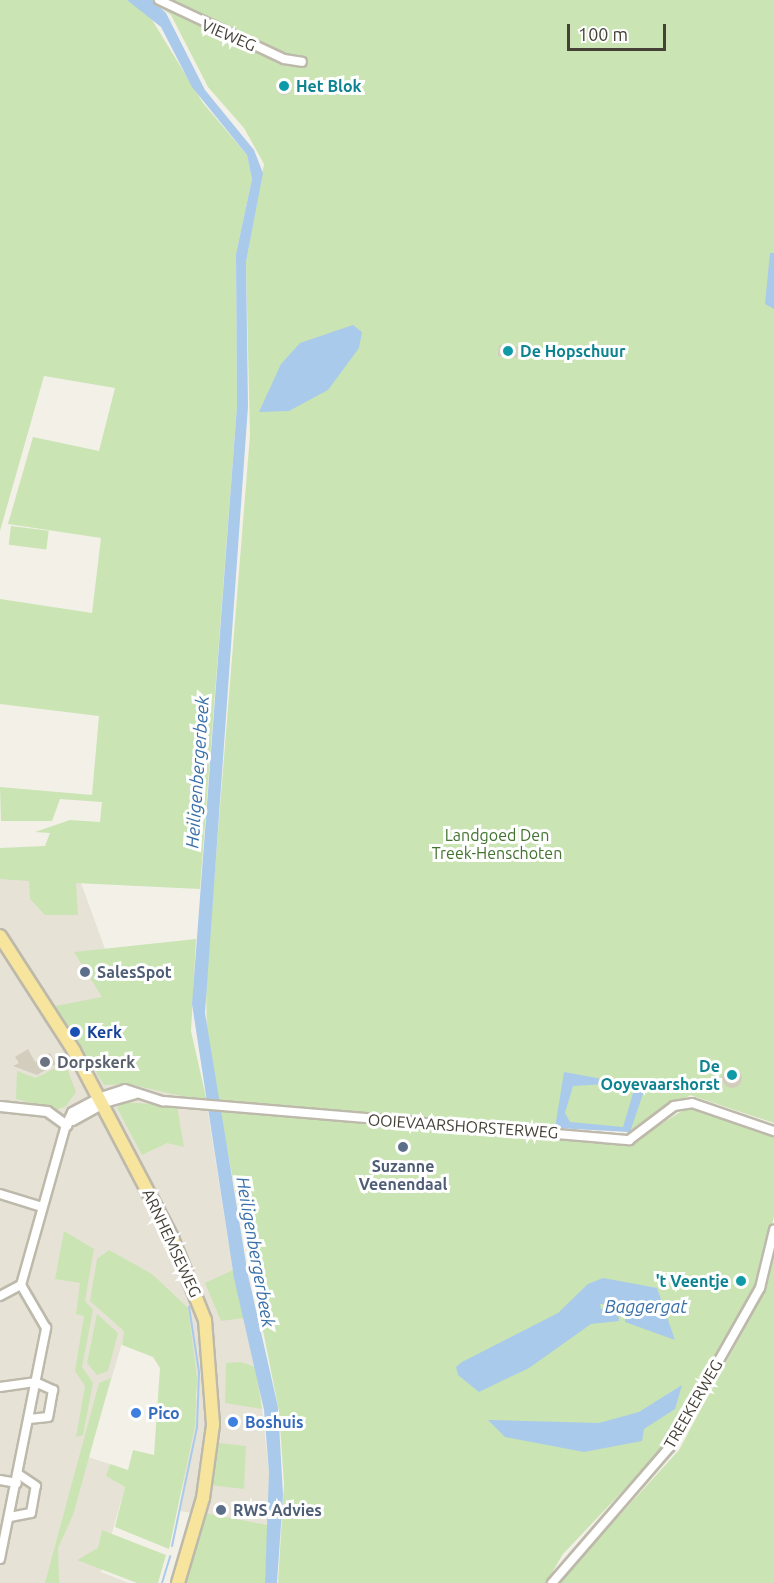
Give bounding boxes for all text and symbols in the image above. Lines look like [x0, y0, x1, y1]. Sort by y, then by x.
scale bar [570, 12, 669, 50]
street label: VIEWEG [199, 15, 259, 55]
text: 100 m [578, 24, 628, 44]
place label: Het Blok [296, 76, 362, 96]
marker: Het Blok [277, 79, 291, 93]
place label: De Hopschuur [520, 341, 626, 361]
marker: De Hopschuur [501, 344, 515, 358]
water label: Heiligenbergerbeek [181, 695, 213, 849]
park label: Landgoed Den Treek-Henschoten [432, 825, 562, 863]
place label: SalesSpot [97, 962, 172, 982]
marker: SalesSpot [78, 965, 92, 979]
place label: Kerk [87, 1022, 122, 1042]
marker: Kerk [68, 1025, 82, 1039]
place label: Dorpskerk [57, 1052, 135, 1072]
marker: Dorpskerk [38, 1055, 52, 1069]
place label: De Ooyevaarshorst [600, 1056, 720, 1094]
marker: De Ooyevaarshorst [725, 1068, 739, 1082]
street label: OOIEVAARSHORSTERWEG [367, 1110, 559, 1142]
marker: Suzanne Veenendaal [396, 1140, 410, 1154]
place label: Suzanne Veenendaal [359, 1156, 447, 1194]
water label: Heiligenbergerbeek [232, 1175, 280, 1329]
street label: ARNHEMSEWEG [139, 1186, 205, 1300]
place label: 't Veentje [656, 1271, 729, 1291]
marker: 't Veentje [734, 1274, 748, 1288]
water label: Baggergat [605, 1295, 687, 1317]
street label: TREEKERWEG [660, 1356, 726, 1452]
place label: Pico [148, 1403, 180, 1423]
marker: Pico [129, 1406, 143, 1420]
place label: Boshuis [245, 1412, 304, 1432]
marker: Boshuis [226, 1415, 240, 1429]
place label: RWS Advies [233, 1500, 322, 1520]
marker: RWS Advies [214, 1503, 228, 1517]

